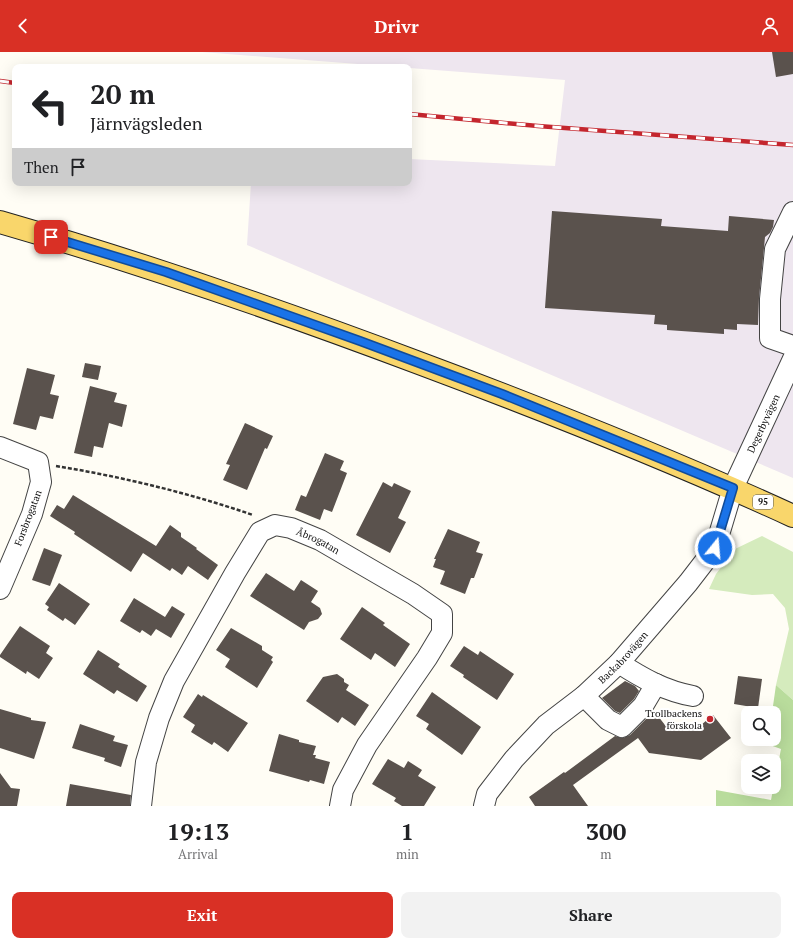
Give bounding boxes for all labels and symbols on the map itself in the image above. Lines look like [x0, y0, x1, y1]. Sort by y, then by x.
pin [34, 220, 68, 254]
street label: Degerbyvägen [744, 392, 782, 455]
street label: Forsbrogatan [11, 488, 45, 548]
road number: 95 [753, 495, 773, 509]
street label: Åbrogatan [295, 525, 342, 557]
position arrow [694, 527, 736, 569]
street label: Backabrovägen [595, 628, 650, 686]
place label: Trollbackens förskola [645, 707, 702, 732]
marker: Trollbackens förskola [705, 714, 715, 724]

